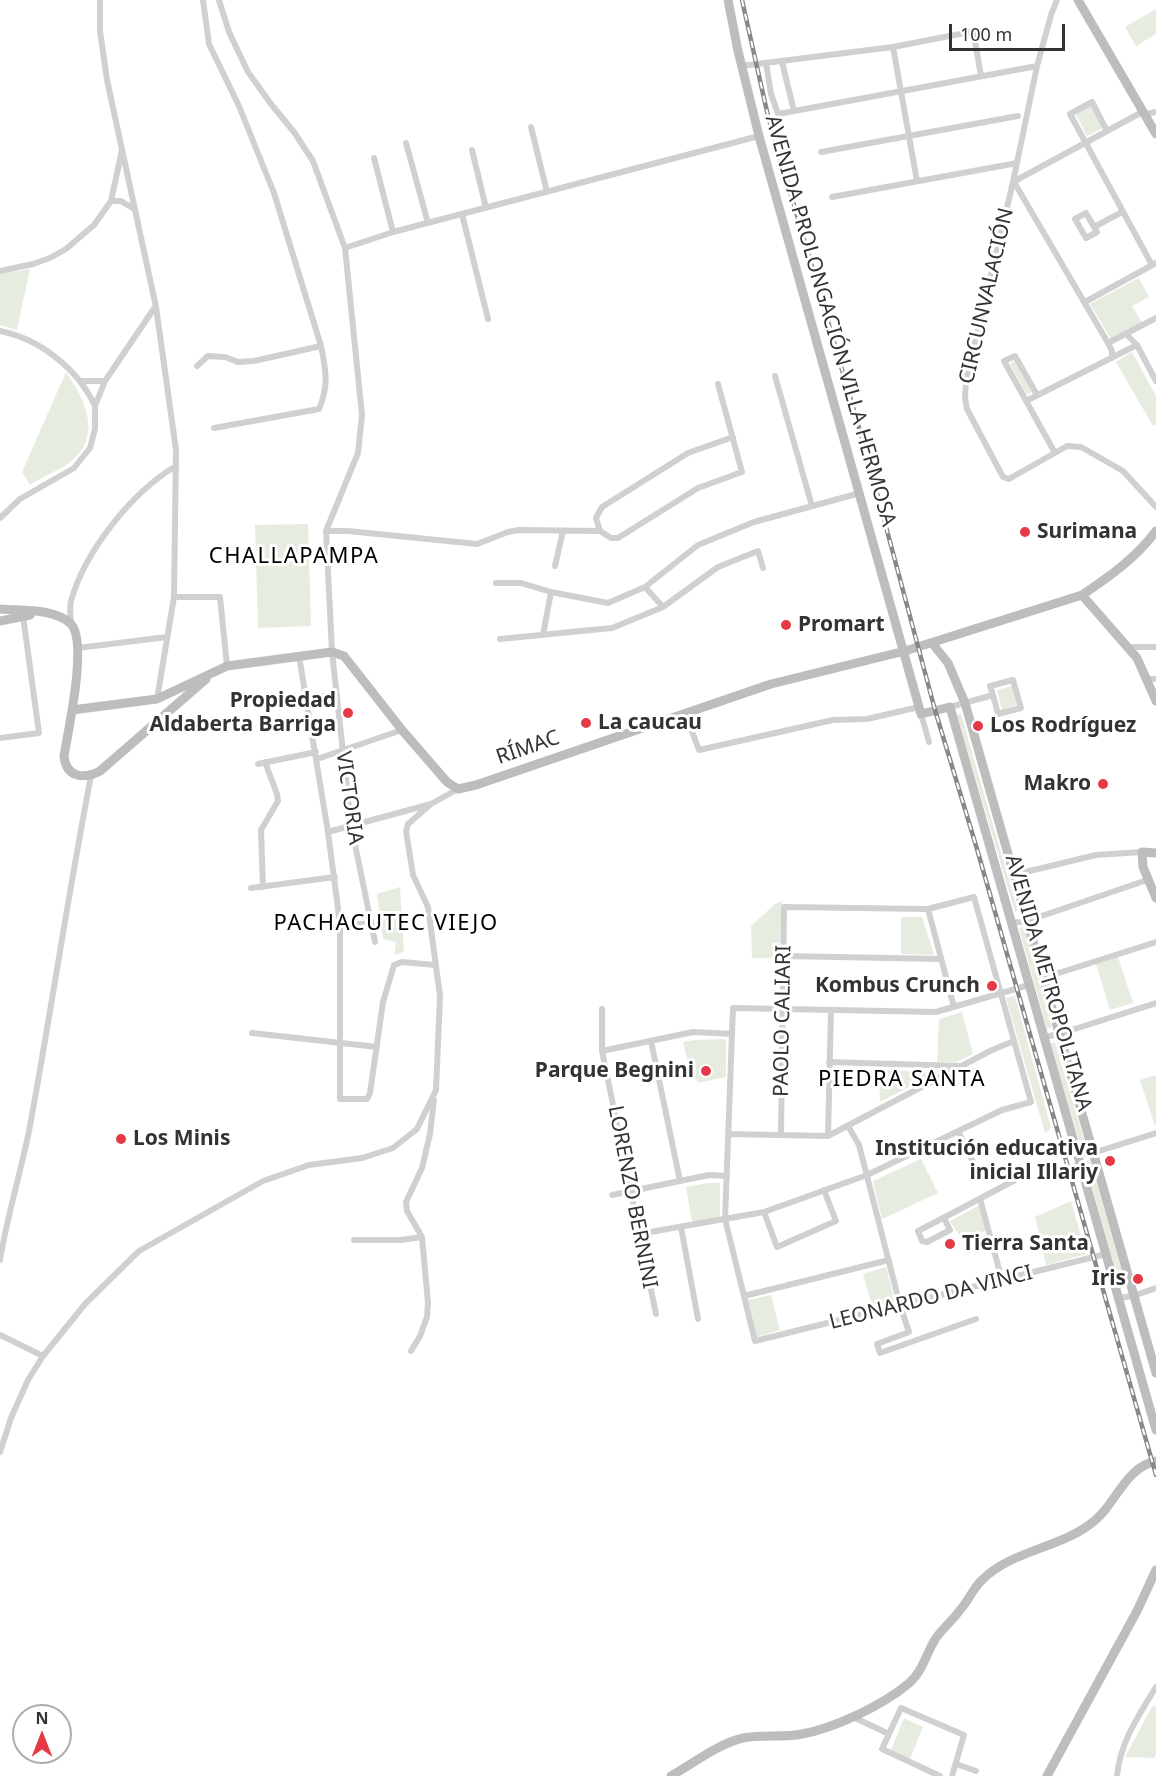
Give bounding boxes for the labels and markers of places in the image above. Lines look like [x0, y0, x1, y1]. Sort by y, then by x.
place label: Surimana [1037, 519, 1137, 545]
marker: Surimana [1018, 525, 1032, 539]
place label: Promart [798, 612, 885, 638]
marker: Promart [779, 618, 793, 632]
place label: Propiedad Aldaberta Barriga [150, 688, 336, 738]
marker: Propiedad Aldaberta Barriga [341, 706, 355, 720]
place label: La caucau [598, 710, 702, 736]
place label: Los Rodríguez [990, 713, 1136, 739]
marker: La caucau [579, 716, 593, 730]
marker: Los Rodríguez [971, 719, 985, 733]
place label: Makro [1024, 771, 1091, 797]
marker: Makro [1096, 777, 1110, 791]
place label: Kombus Crunch [815, 973, 980, 999]
marker: Kombus Crunch [985, 979, 999, 993]
place label: Parque Begnini [535, 1058, 694, 1084]
marker: Parque Begnini [699, 1064, 713, 1078]
place label: Los Minis [133, 1126, 230, 1152]
marker: Los Minis [114, 1132, 128, 1146]
place label: Institución educativa inicial Illariy [875, 1136, 1098, 1186]
marker: Institución educativa inicial Illariy [1103, 1154, 1117, 1168]
place label: Tierra Santa [962, 1231, 1089, 1257]
marker: Tierra Santa [943, 1237, 957, 1251]
place label: Iris [1092, 1266, 1126, 1292]
marker: Iris [1131, 1272, 1145, 1286]

